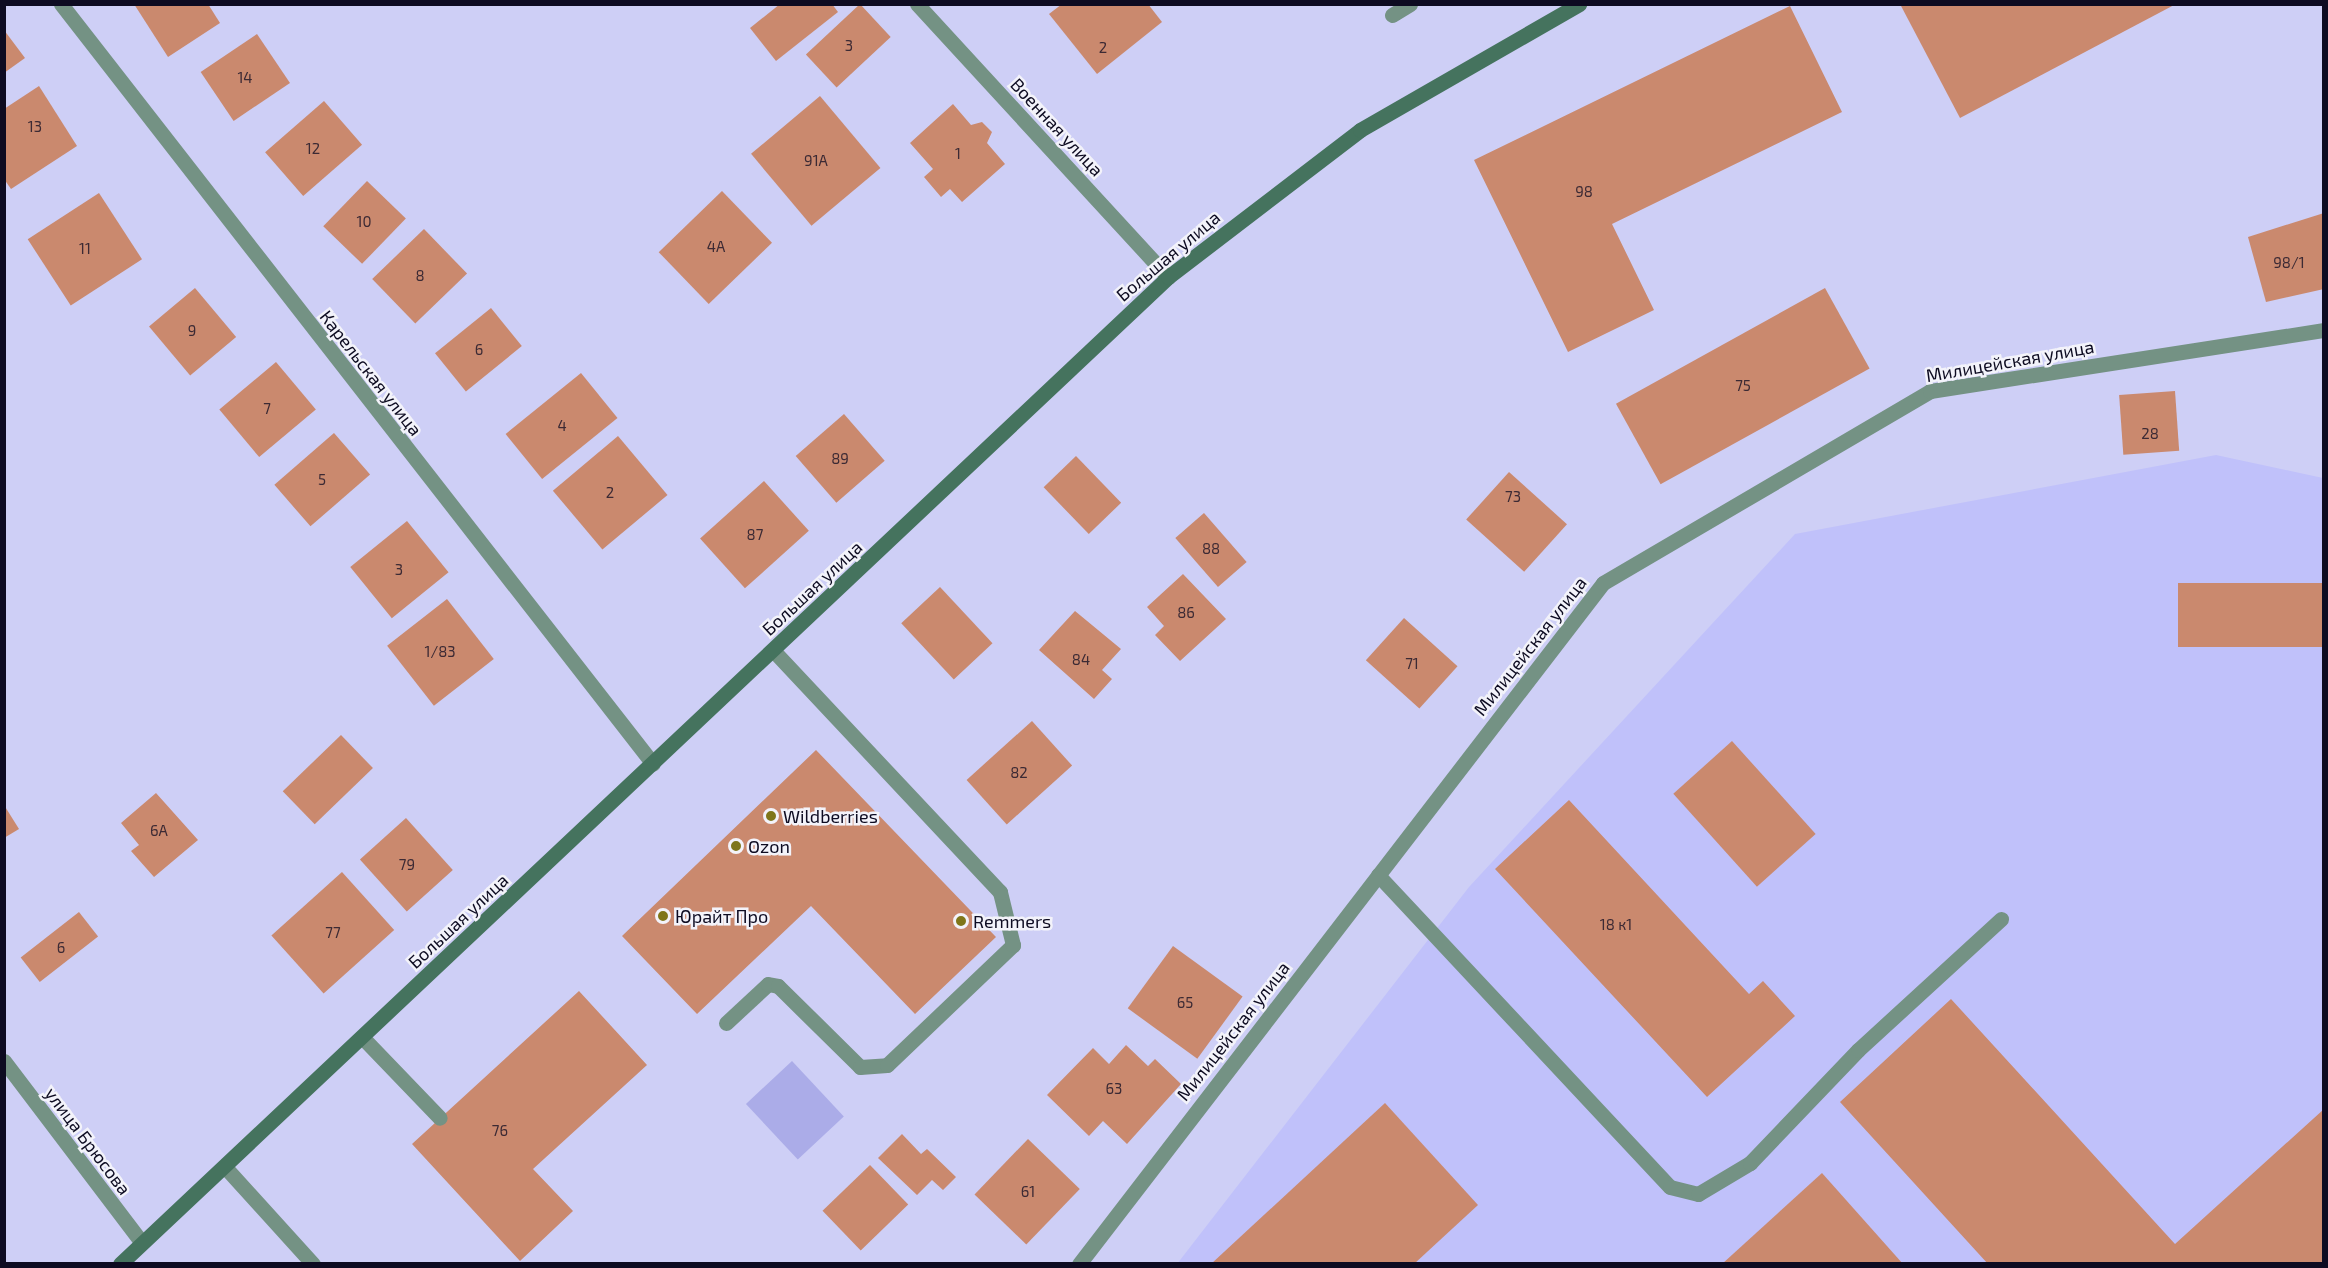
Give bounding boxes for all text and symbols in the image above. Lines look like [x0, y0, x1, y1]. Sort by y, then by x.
house number: 3 [845, 37, 853, 55]
house number: 2 [1099, 39, 1107, 57]
house number: 14 [237, 69, 253, 87]
street label: Военная улица [1006, 74, 1108, 180]
house number: 13 [28, 118, 42, 136]
house number: 12 [306, 140, 320, 158]
house number: 1 [955, 145, 961, 163]
house number: 91А [804, 152, 828, 170]
house number: 98 [1575, 183, 1593, 201]
street label: Большая улица [1112, 206, 1224, 306]
house number: 10 [356, 213, 372, 231]
house number: 4А [707, 238, 725, 256]
house number: 11 [79, 240, 91, 258]
house number: 98/1 [2273, 254, 2305, 272]
house number: 8 [415, 267, 425, 285]
street label: Карельская улица [315, 306, 427, 440]
house number: 9 [188, 322, 196, 340]
street label: Милицейская улица [1924, 336, 2096, 386]
house number: 6 [475, 341, 483, 359]
house number: 75 [1735, 377, 1751, 395]
house number: 7 [263, 400, 271, 418]
house number: 4 [557, 417, 567, 435]
house number: 28 [2141, 425, 2159, 443]
house number: 89 [831, 450, 849, 468]
house number: 5 [318, 471, 326, 489]
house number: 2 [606, 484, 614, 502]
house number: 73 [1505, 488, 1521, 506]
house number: 87 [747, 526, 763, 544]
street label: Большая улица [758, 536, 866, 640]
house number: 88 [1202, 540, 1220, 558]
house number: 3 [395, 561, 403, 579]
street label: Милицейская улица [1469, 572, 1591, 720]
house number: 86 [1177, 604, 1195, 622]
house number: 1/83 [424, 643, 456, 661]
house number: 84 [1072, 651, 1090, 669]
house number: 71 [1405, 655, 1419, 673]
house number: 82 [1010, 764, 1028, 782]
place label: Wildberries [783, 805, 878, 827]
marker: Wildberries [764, 809, 778, 823]
house number: 6А [150, 822, 168, 840]
place label: Ozon [748, 835, 790, 857]
marker: Ozon [729, 839, 743, 853]
house number: 79 [399, 856, 415, 874]
street label: Большая улица [404, 869, 512, 973]
place label: Юрайт Про [675, 905, 768, 927]
marker: Юрайт Про [656, 909, 670, 923]
place label: Remmers [973, 910, 1051, 932]
marker: Remmers [954, 914, 968, 928]
house number: 18 к1 [1600, 916, 1632, 934]
house number: 77 [325, 924, 341, 942]
house number: 6 [57, 939, 65, 957]
street label: Милицейская улица [1172, 957, 1294, 1105]
house number: 65 [1177, 994, 1193, 1012]
house number: 63 [1106, 1080, 1122, 1098]
street label: улица Брюсова [41, 1083, 135, 1199]
house number: 76 [492, 1122, 508, 1140]
house number: 61 [1021, 1183, 1035, 1201]

